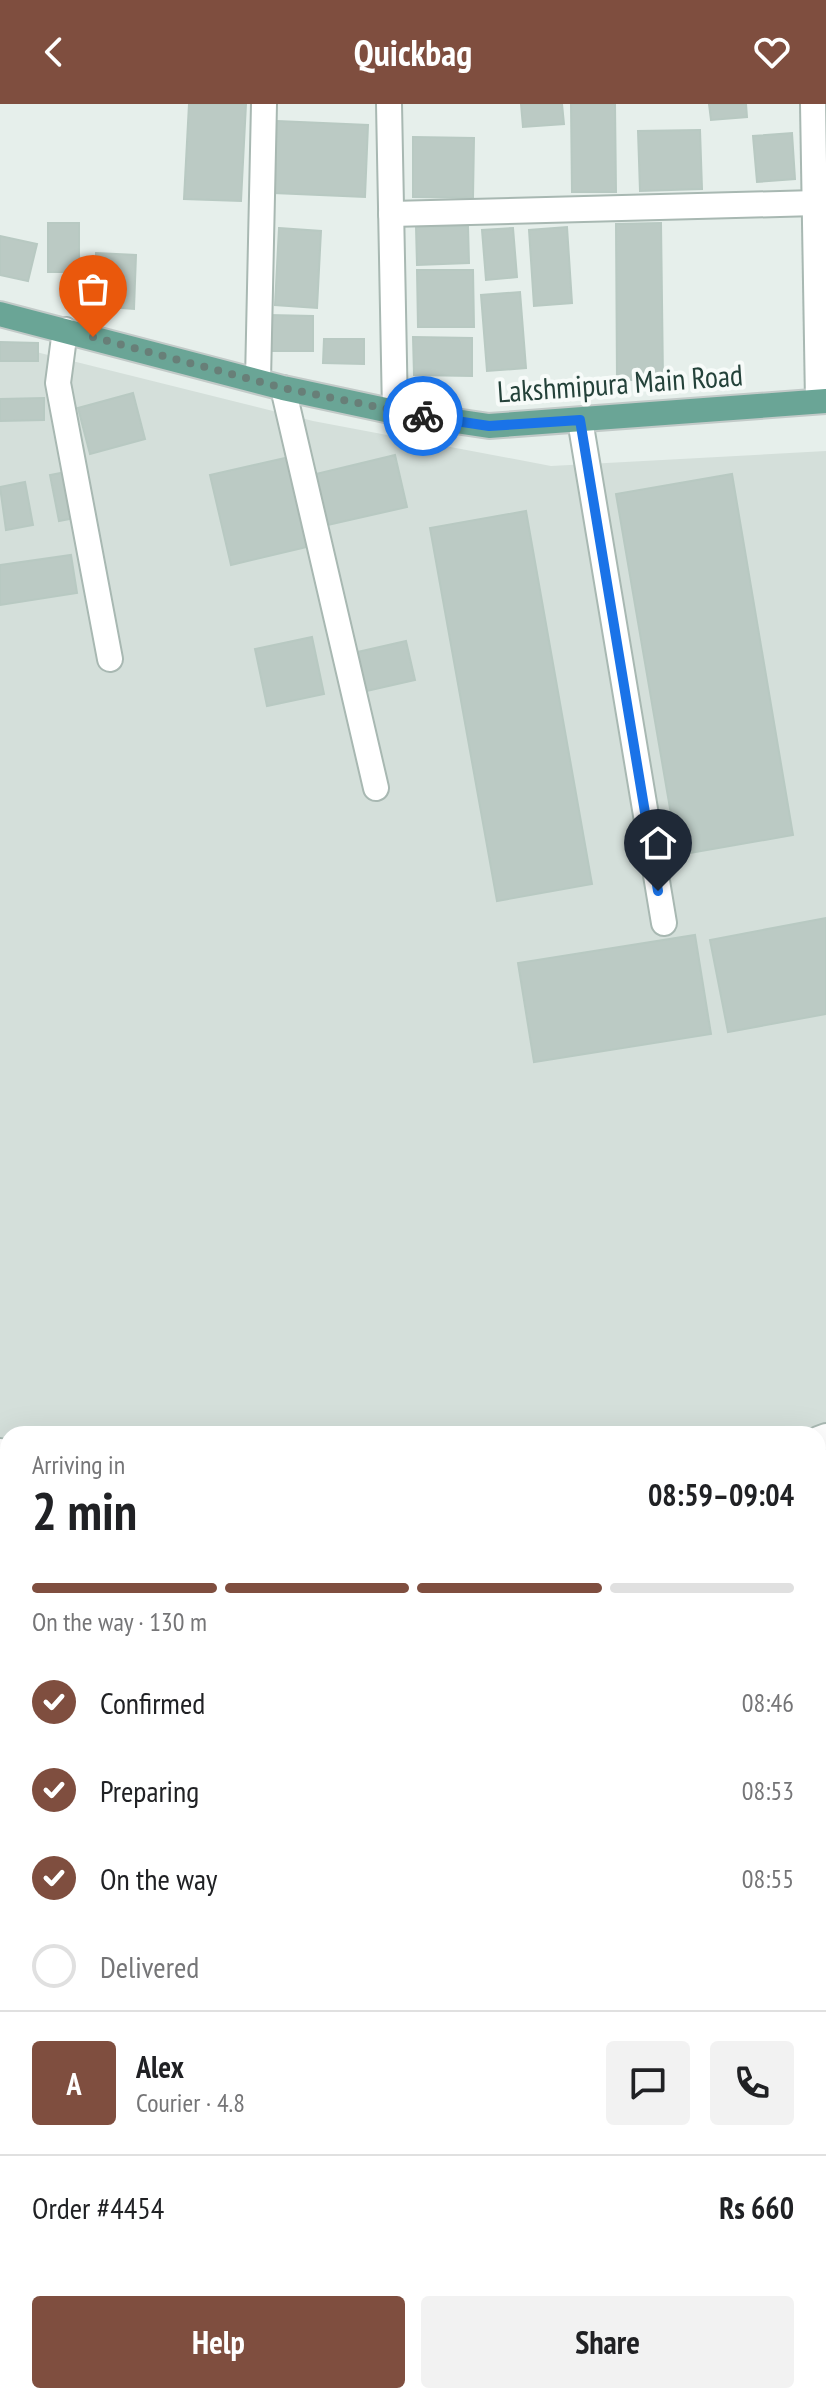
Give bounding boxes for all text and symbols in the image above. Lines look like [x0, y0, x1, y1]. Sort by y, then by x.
text: Quickbag [354, 29, 472, 76]
icon: back [32, 30, 76, 74]
icon: heart [750, 30, 794, 74]
pin [59, 255, 127, 337]
icon: bag [71, 267, 115, 311]
street label: Lakshmipura Main Road [496, 354, 744, 411]
courier [383, 376, 463, 456]
icon: bike [401, 394, 445, 438]
pin [624, 809, 692, 891]
icon: home [636, 821, 680, 865]
text: Arriving in [32, 1448, 125, 1481]
text: 08:59–09:04 [648, 1475, 794, 1514]
text: 2 min [32, 1477, 137, 1544]
text: On the way · 130 m [32, 1605, 207, 1638]
icon: check [32, 1680, 76, 1724]
text: Confirmed [100, 1683, 205, 1722]
text: 08:46 [742, 1686, 794, 1719]
icon: check [32, 1768, 76, 1812]
text: Preparing [100, 1771, 199, 1810]
text: 08:53 [742, 1774, 794, 1807]
icon: check [32, 1856, 76, 1900]
text: On the way [100, 1859, 217, 1898]
text: 08:55 [742, 1862, 794, 1895]
text: Delivered [100, 1947, 199, 1986]
button: chat [606, 2041, 690, 2125]
button: phone [710, 2041, 794, 2125]
text: Alex [136, 2047, 184, 2086]
text: A [66, 2064, 82, 2103]
text: Courier · 4.8 [136, 2086, 245, 2119]
text: Order #4454 [32, 2188, 164, 2227]
text: Rs 660 [719, 2188, 794, 2227]
button: Help [32, 2296, 405, 2388]
button: Share [421, 2296, 794, 2388]

